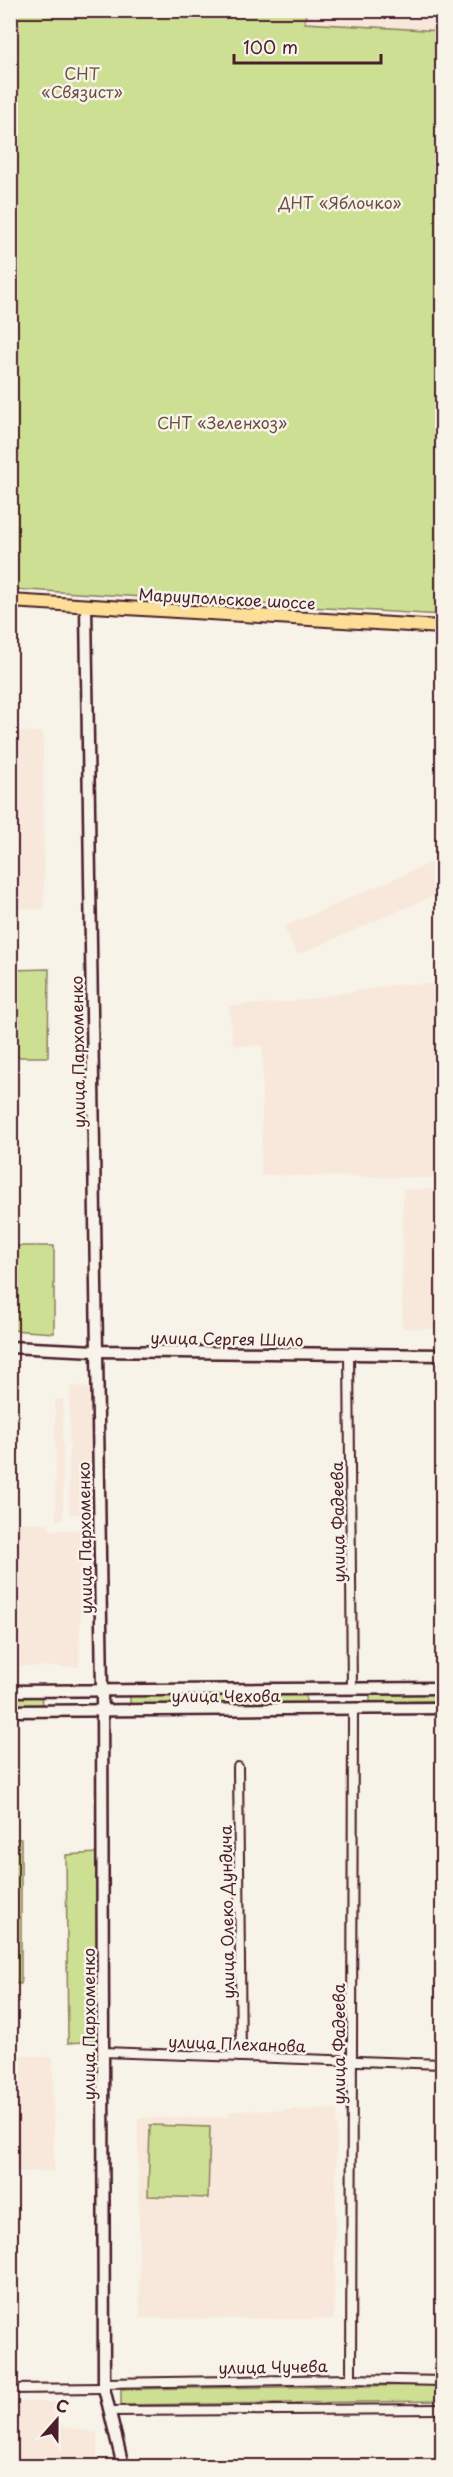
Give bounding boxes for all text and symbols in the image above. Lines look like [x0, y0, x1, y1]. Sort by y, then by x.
scale bar [234, 27, 381, 65]
text: 100 m [243, 33, 298, 60]
park label: СНТ «Связист» [41, 61, 123, 103]
park label: ДНТ «Яблочко» [277, 190, 402, 214]
park label: СНТ «Зеленхоз» [157, 410, 287, 434]
street label: Мариупольское шоссе [138, 581, 316, 615]
street label: улица Пархоменко [64, 975, 90, 1128]
street label: улица Сергея Шило [150, 1325, 304, 1351]
street label: улица Пархоменко [71, 1461, 97, 1614]
street label: улица Фадеева [324, 1461, 350, 1583]
street label: улица Чехова [172, 1683, 281, 1707]
street label: улица Олеко Дундича [212, 1825, 240, 1999]
street label: улица Пархоменко [76, 1948, 100, 2100]
street label: улица Фадеева [326, 1983, 350, 2105]
street label: улица Плеханова [168, 2029, 306, 2057]
street label: улица Чучева [218, 2353, 328, 2379]
north arrow [27, 2390, 87, 2450]
text: С [53, 2392, 73, 2418]

